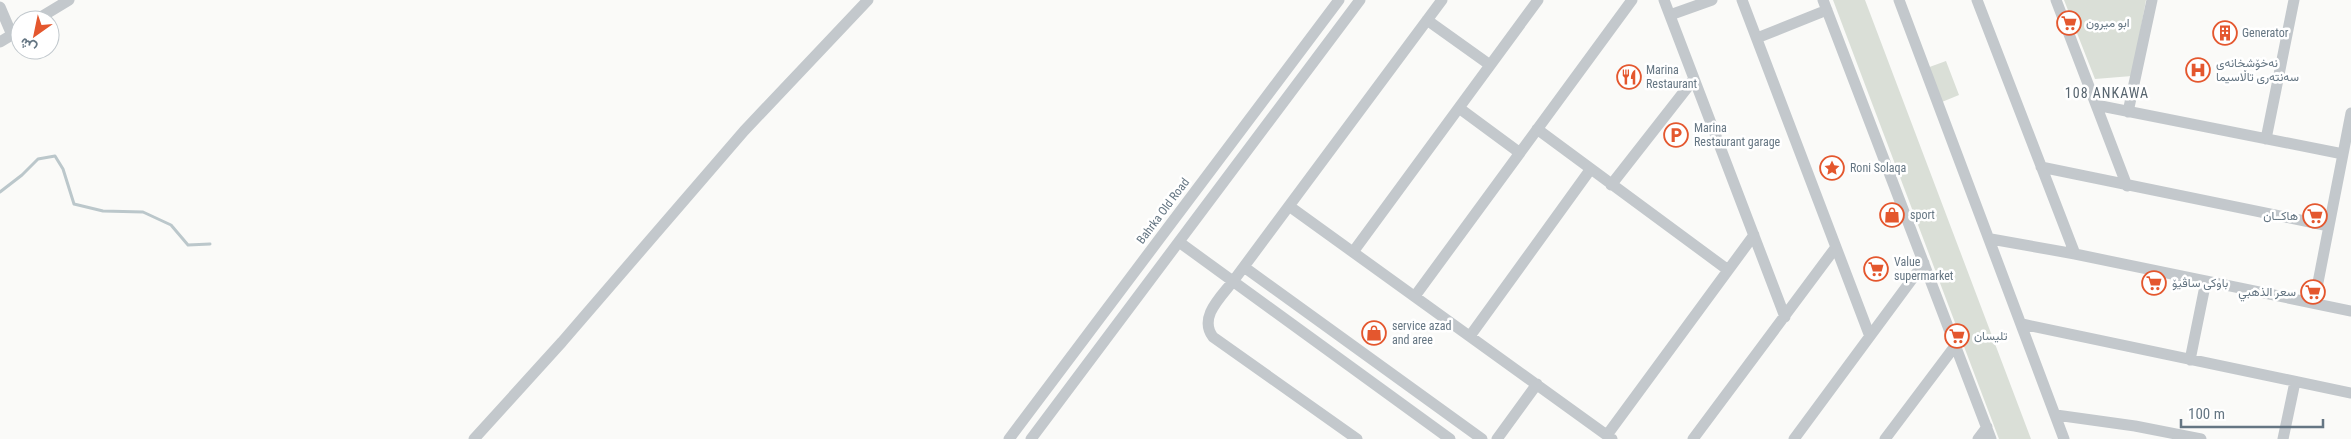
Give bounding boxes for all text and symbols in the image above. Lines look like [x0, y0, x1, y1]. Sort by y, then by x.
north arrow [10, 10, 60, 60]
supermarket icon: ابو ميرون [2056, 10, 2082, 36]
place label: ابو ميرون [2086, 16, 2130, 31]
building icon: Generator [2212, 20, 2238, 46]
place label: Generator [2242, 26, 2289, 40]
text: ش [16, 34, 40, 57]
place label: نەخۆشخانەی سەنتەری تاڵاسیما [2216, 56, 2299, 85]
hospital icon: نەخۆشخانەی سەنتەری تاڵاسیما [2185, 57, 2211, 83]
place label: Marina Restaurant [1646, 63, 1698, 91]
restaurant icon: Marina Restaurant [1616, 64, 1642, 90]
district label: 108 ANKAWA [2065, 85, 2149, 101]
place label: Marina Restaurant garage [1694, 121, 1781, 149]
parking icon: Marina Restaurant garage [1663, 122, 1689, 148]
place icon: Roni Solaqa [1819, 155, 1845, 181]
place label: Roni Solaqa [1850, 161, 1906, 175]
street label: Bahrka Old Road [1134, 175, 1192, 247]
shop icon: sport [1879, 202, 1905, 228]
supermarket icon: هاكــان [2302, 203, 2328, 229]
place label: sport [1910, 208, 1935, 222]
place label: هاكــان [2263, 209, 2298, 223]
place label: Value supermarket [1894, 255, 1954, 283]
supermarket icon: Value supermarket [1863, 256, 1889, 282]
supermarket icon: باوکی ساڤیۆ [2141, 270, 2167, 296]
place label: باوکی ساڤیۆ [2172, 276, 2228, 291]
supermarket icon: سعر الذهبي [2300, 279, 2326, 305]
place label: سعر الذهبي [2238, 285, 2296, 302]
place label: service azad and aree [1392, 319, 1451, 347]
shop icon: service azad and aree [1361, 320, 1387, 346]
supermarket icon: تليسان [1944, 323, 1970, 349]
place label: تليسان [1974, 329, 2008, 343]
scale bar [2181, 396, 2324, 428]
text: 100 m [2188, 405, 2225, 423]

